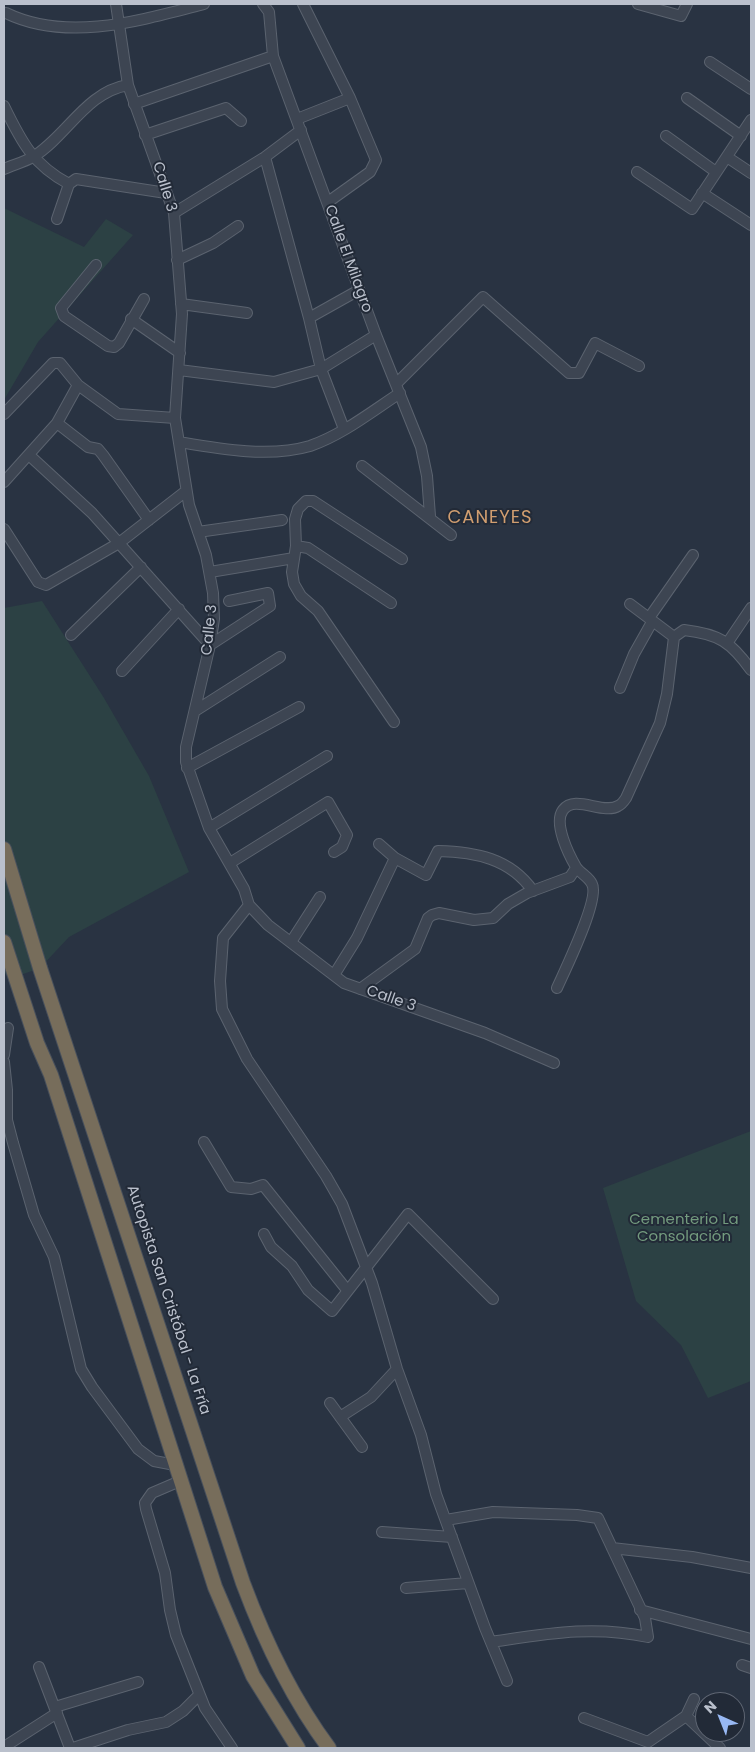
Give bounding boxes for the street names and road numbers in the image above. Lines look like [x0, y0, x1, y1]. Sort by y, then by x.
street label: Calle 3 [148, 160, 180, 214]
street label: Calle El Milagro [320, 203, 376, 315]
street label: Calle 3 [198, 604, 222, 656]
street label: Calle 3 [364, 982, 418, 1016]
street label: Autopista San Cristóbal - La Fría [122, 1183, 214, 1417]

